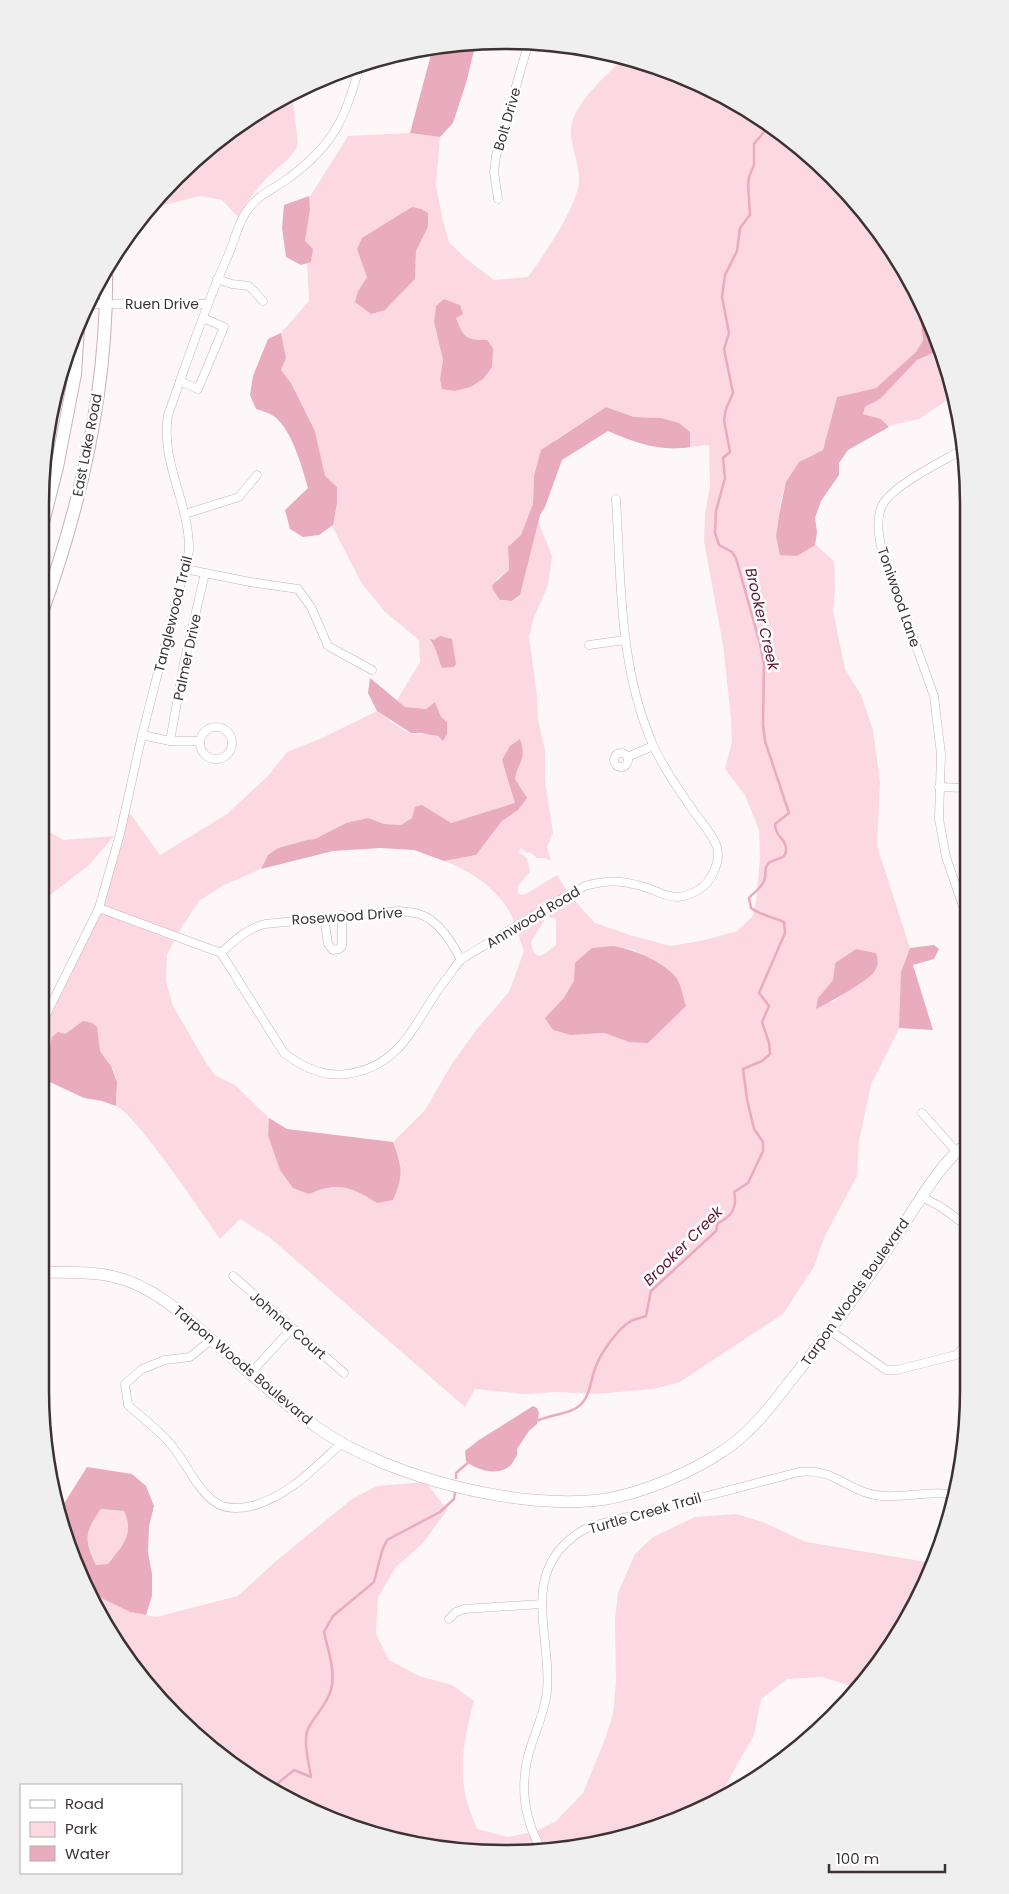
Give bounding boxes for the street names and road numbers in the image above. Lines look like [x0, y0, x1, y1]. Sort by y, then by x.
street label: Bolt Drive [488, 85, 526, 153]
street label: Ruen Drive [125, 294, 199, 314]
street label: East Lake Road [67, 392, 107, 498]
street label: Toniwood Lane [873, 544, 926, 650]
street label: Tanglewood Trail [149, 554, 197, 674]
street label: Palmer Drive [168, 611, 206, 702]
street label: Annwood Road [482, 881, 584, 953]
street label: Rosewood Drive [291, 902, 403, 930]
street label: Tarpon Woods Boulevard [796, 1214, 914, 1370]
street label: Johnna Court [245, 1286, 331, 1364]
street label: Tarpon Woods Boulevard [169, 1301, 317, 1429]
street label: Turtle Creek Trail [586, 1487, 704, 1539]

